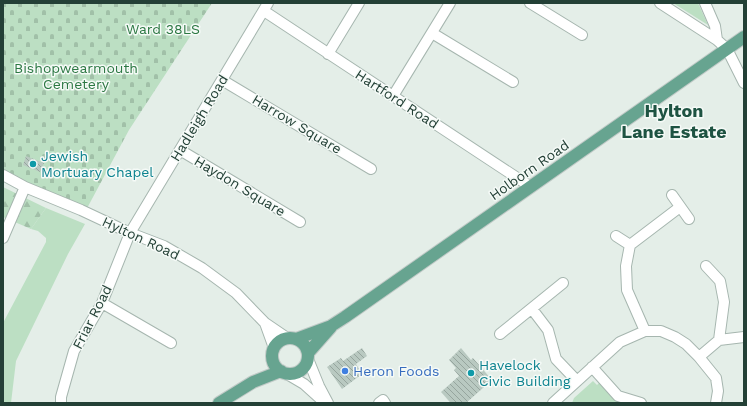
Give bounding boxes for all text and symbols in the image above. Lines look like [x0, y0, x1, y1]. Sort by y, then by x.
park label: Ward 38LS [126, 21, 200, 37]
park label: Bishopwearmouth Cemetery [14, 60, 138, 92]
street label: Hartford Road [352, 66, 442, 132]
street label: Hadleigh Road [167, 72, 231, 164]
street label: Harrow Square [249, 91, 345, 157]
district label: Hylton Lane Estate [621, 100, 727, 142]
street label: Holborn Road [486, 137, 572, 203]
place label: Jewish Mortuary Chapel [41, 148, 154, 180]
street label: Haydon Square [192, 153, 288, 219]
marker: Jewish Mortuary Chapel [28, 159, 38, 169]
street label: Hylton Road [100, 213, 182, 263]
street label: Friar Road [69, 282, 115, 352]
place label: Havelock Civic Building [479, 357, 571, 389]
place label: Heron Foods [353, 363, 439, 379]
marker: Heron Foods [340, 366, 350, 376]
marker: Havelock Civic Building [466, 368, 476, 378]

